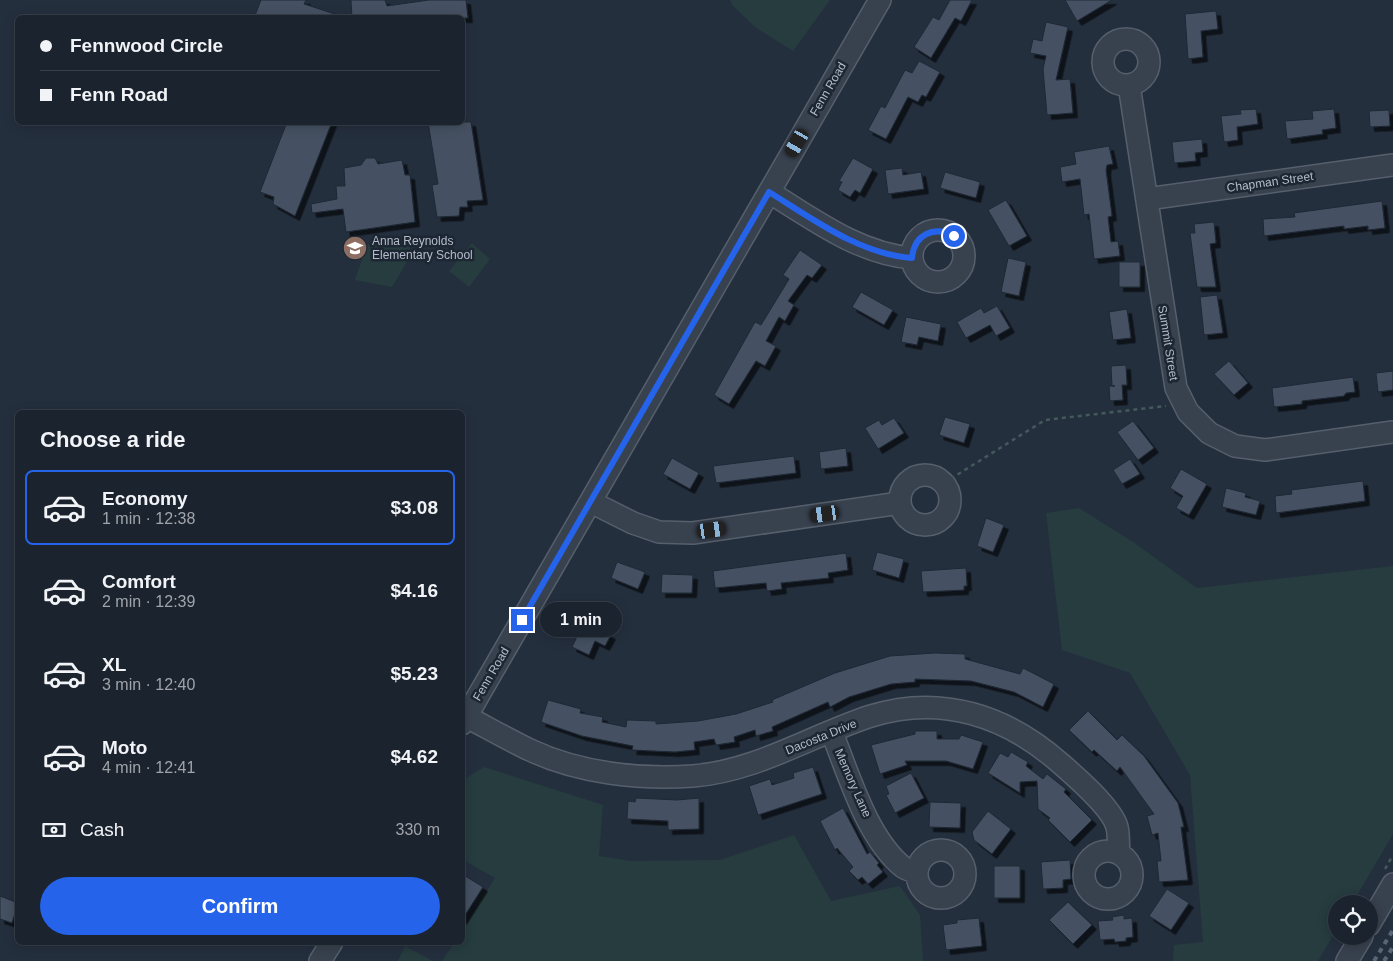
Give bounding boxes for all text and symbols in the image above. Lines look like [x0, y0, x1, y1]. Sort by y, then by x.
text: Fennwood Circle [70, 35, 223, 56]
street label: Fenn Road [807, 60, 849, 118]
text: Fenn Road [70, 84, 168, 105]
car [783, 126, 810, 160]
street label: Chapman Street [1226, 169, 1315, 195]
route start [943, 225, 965, 247]
place label: Anna Reynolds Elementary School [372, 234, 473, 262]
school or university icon: Anna Reynolds Elementary School [342, 235, 368, 261]
street label: Summit Street [1155, 304, 1181, 382]
text: Choose a ride [40, 427, 185, 452]
icon: car [42, 485, 87, 530]
text: Economy [102, 488, 188, 509]
text: $3.08 [390, 497, 438, 518]
car [809, 504, 840, 524]
text: 1 min · 12:38 [102, 510, 195, 527]
car [696, 520, 727, 540]
icon: car [42, 568, 87, 613]
text: Comfort [102, 571, 176, 592]
text: $4.16 [390, 580, 438, 601]
text: 2 min · 12:39 [102, 593, 195, 610]
callout: 1 min [540, 602, 622, 638]
route end [511, 609, 533, 631]
text: 1 min [560, 611, 602, 628]
street label: Fenn Road [470, 645, 512, 703]
icon: car [42, 651, 87, 696]
text: XL [102, 654, 126, 675]
text: $5.23 [390, 663, 438, 684]
text: 3 min · 12:40 [102, 676, 195, 693]
street label: Dacosta Drive [783, 716, 859, 758]
icon: car [42, 734, 87, 779]
text: Moto [102, 737, 147, 758]
text: $4.62 [390, 746, 438, 767]
street label: Memory Lane [832, 747, 874, 820]
text: 4 min · 12:41 [102, 759, 195, 776]
icon: cash [40, 816, 68, 844]
text: Cash [80, 819, 124, 840]
text: 330 m [396, 821, 440, 838]
button: Confirm [40, 877, 440, 935]
map controls [1328, 895, 1378, 945]
button: locate [1328, 895, 1378, 945]

